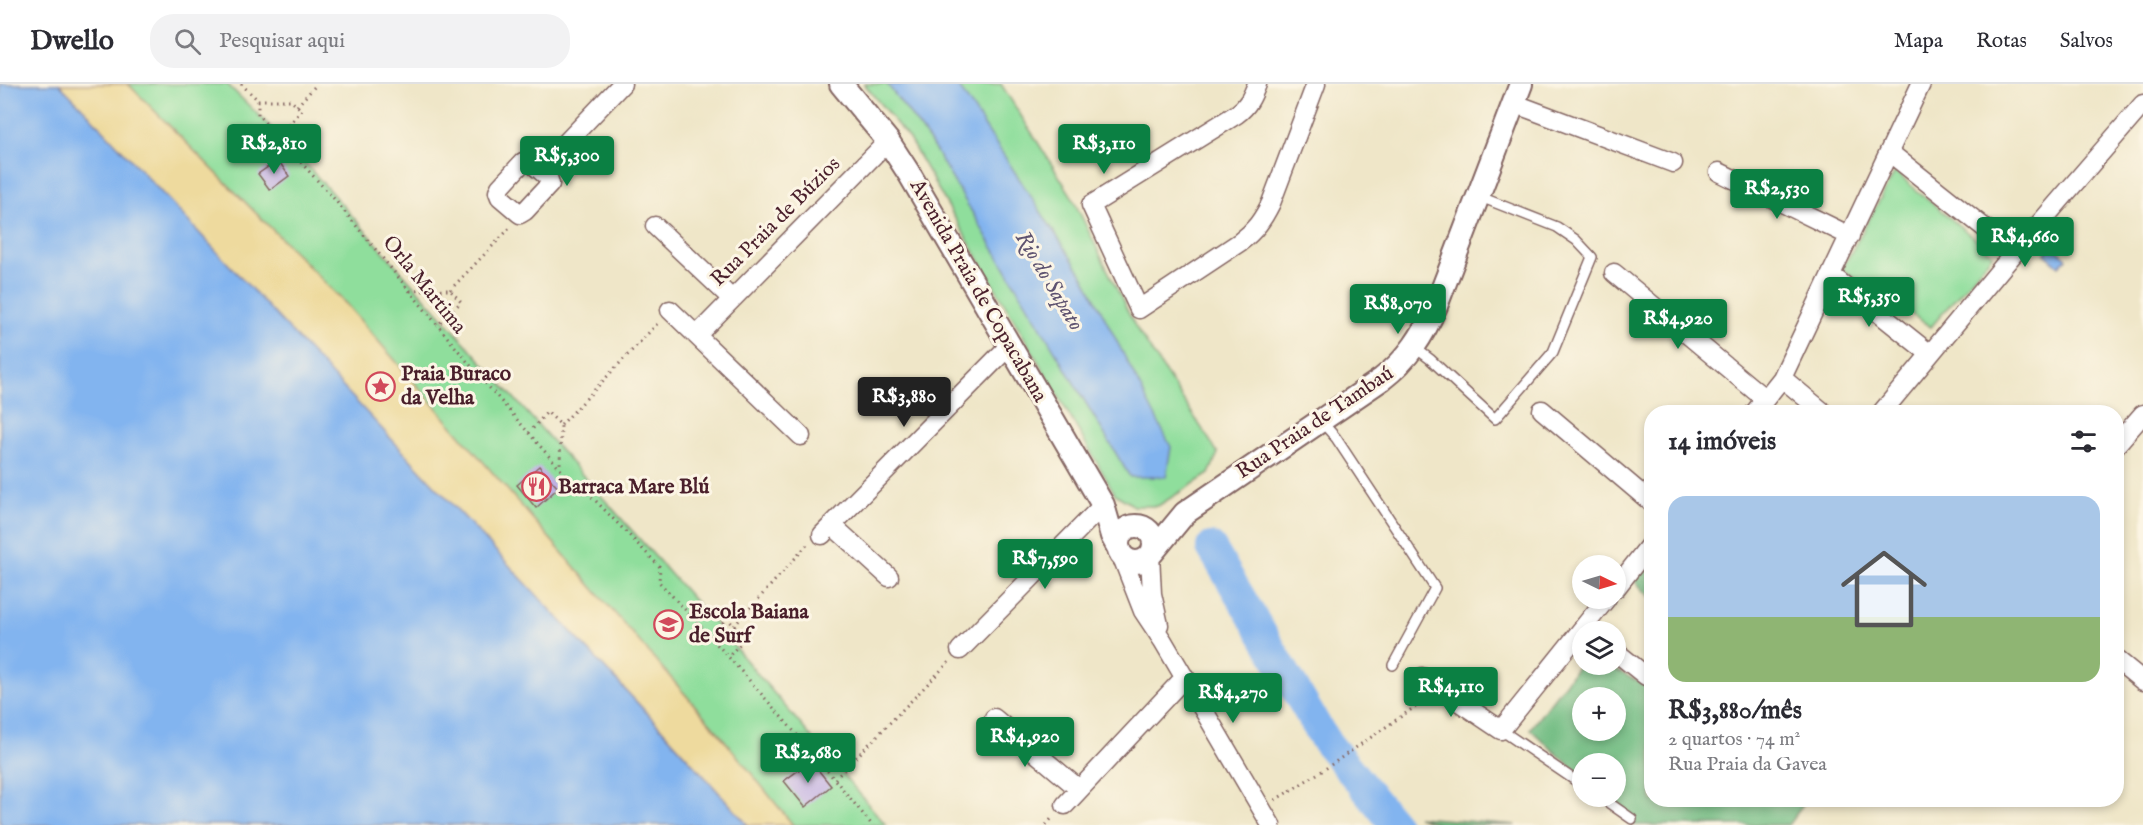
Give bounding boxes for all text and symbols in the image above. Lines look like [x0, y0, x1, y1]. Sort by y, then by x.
search box [150, 14, 570, 68]
text: Dwello [30, 24, 114, 59]
icon: search [171, 25, 204, 58]
text: Pesquisar aqui [219, 27, 345, 55]
text: Mapa [1894, 28, 1943, 55]
text: Rotas [1976, 28, 2027, 55]
text: Salvos [2060, 28, 2113, 55]
pin: R$2,810 [219, 124, 329, 175]
pin: R$3,110 [1049, 124, 1159, 175]
text: R$2,810 [241, 131, 307, 156]
text: R$3,110 [1072, 131, 1136, 156]
pin: R$5,300 [512, 136, 622, 187]
text: R$5,300 [534, 143, 600, 168]
street label: Rua Praia de Búzios [705, 151, 847, 293]
pin: R$2,530 [1722, 169, 1832, 220]
street label: Avenida Praia de Copacabana [903, 174, 1053, 408]
text: R$2,530 [1744, 176, 1810, 201]
pin: R$4,660 [1970, 217, 2080, 268]
text: R$4,660 [1991, 224, 2059, 249]
water label: Rio do Sapato [1008, 226, 1090, 336]
street label: Orla Martima [376, 230, 473, 341]
pin: R$5,350 [1814, 277, 1924, 328]
pin: R$8,070 [1343, 284, 1453, 335]
text: R$5,350 [1837, 284, 1901, 309]
text: R$8,070 [1364, 291, 1432, 316]
pin: R$4,920 [1623, 299, 1733, 350]
text: R$4,920 [1643, 306, 1713, 331]
street label: Rua Praia de Tambaú [1231, 360, 1399, 486]
place label: Praia Buraco da Velha [401, 361, 512, 412]
place icon: Praia Buraco da Velha [364, 370, 396, 402]
pin: R$3,880 [849, 377, 959, 428]
text: R$3,880 [872, 384, 936, 409]
text: 14 imóveis [1668, 425, 1776, 458]
icon: filters [2067, 425, 2100, 458]
restaurant icon: Barraca Mare Blú [521, 471, 553, 503]
place label: Barraca Mare Blú [558, 474, 709, 501]
icon: home [1830, 535, 1938, 643]
pin: R$7,590 [990, 539, 1100, 590]
text: R$7,590 [1012, 546, 1078, 571]
north arrow [1572, 555, 1626, 609]
map controls [1572, 555, 1626, 807]
place label: Escola Baiana de Surf [689, 599, 809, 650]
school or university icon: Escola Baiana de Surf [652, 608, 684, 640]
button: layers [1572, 621, 1626, 675]
pin: R$4,110 [1396, 667, 1506, 718]
pin: R$4,270 [1178, 673, 1288, 724]
text: R$4,110 [1418, 674, 1484, 699]
text: R$4,270 [1198, 680, 1268, 705]
button: + [1572, 687, 1626, 741]
text: R$3,880/mês [1668, 694, 1802, 727]
pin: R$4,920 [970, 717, 1080, 768]
text: R$4,920 [990, 724, 1060, 749]
text: 2 quartos · 74 m² [1668, 727, 1800, 752]
pin: R$2,680 [753, 733, 863, 784]
text: R$2,680 [774, 740, 842, 765]
text: Rua Praia da Gavea [1668, 752, 1827, 777]
button: − [1572, 753, 1626, 807]

